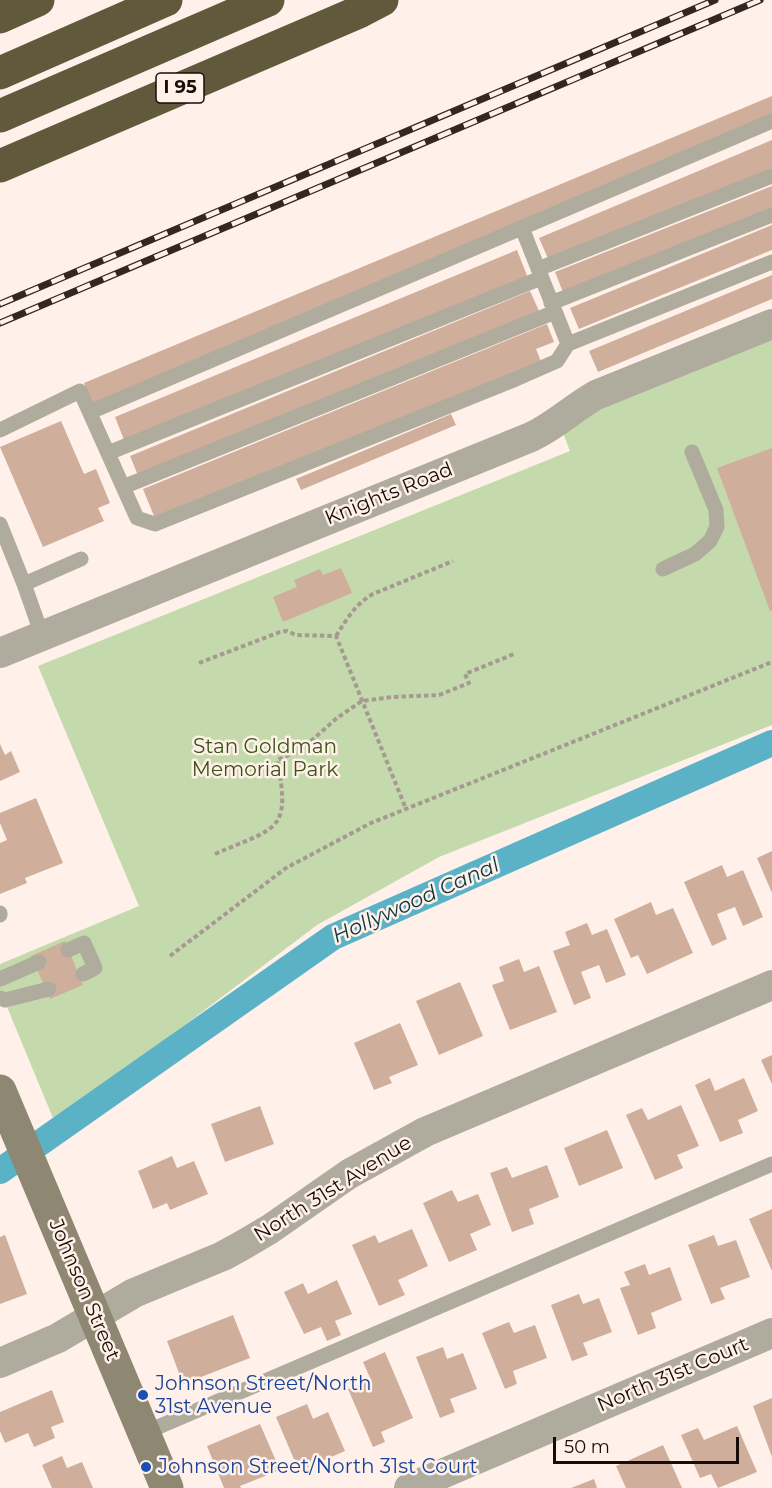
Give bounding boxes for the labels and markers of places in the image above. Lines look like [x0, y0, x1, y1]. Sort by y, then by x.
place label: Johnson Street/North 31st Avenue [155, 1372, 372, 1419]
marker: Johnson Street/North 31st Avenue [136, 1388, 150, 1402]
place label: Johnson Street/North 31st Court [158, 1455, 478, 1479]
marker: Johnson Street/North 31st Court [139, 1460, 153, 1474]

